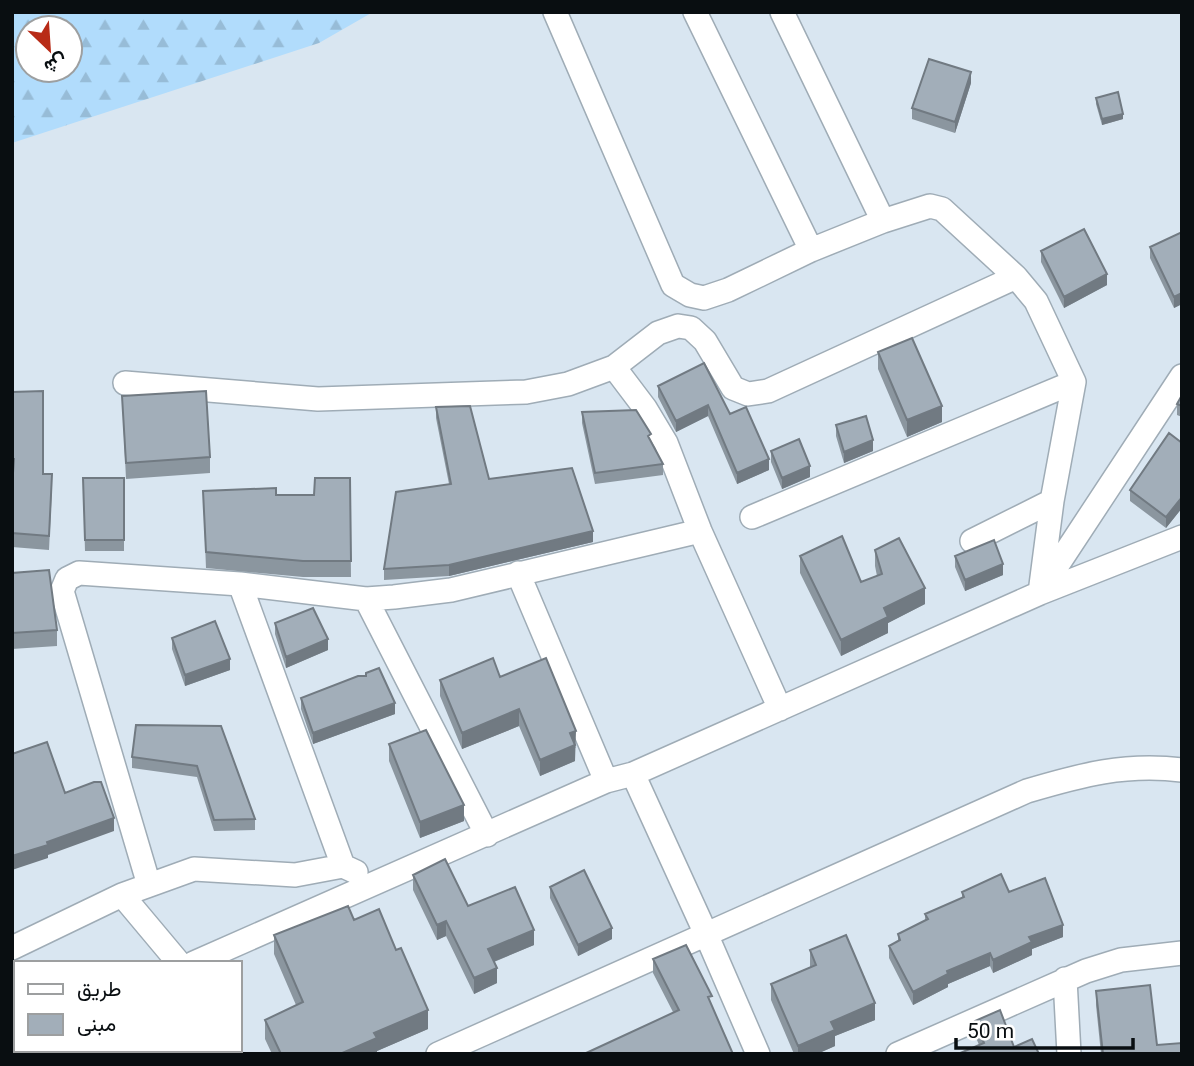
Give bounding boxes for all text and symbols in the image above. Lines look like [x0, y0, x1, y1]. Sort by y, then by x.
north arrow [14, 14, 84, 84]
text: ش [41, 49, 71, 79]
legend [14, 961, 242, 1052]
text: طريق [77, 977, 122, 1002]
scale bar [956, 1006, 1133, 1050]
text: مبنى [77, 1012, 116, 1036]
text: 50 m [967, 1019, 1014, 1043]

